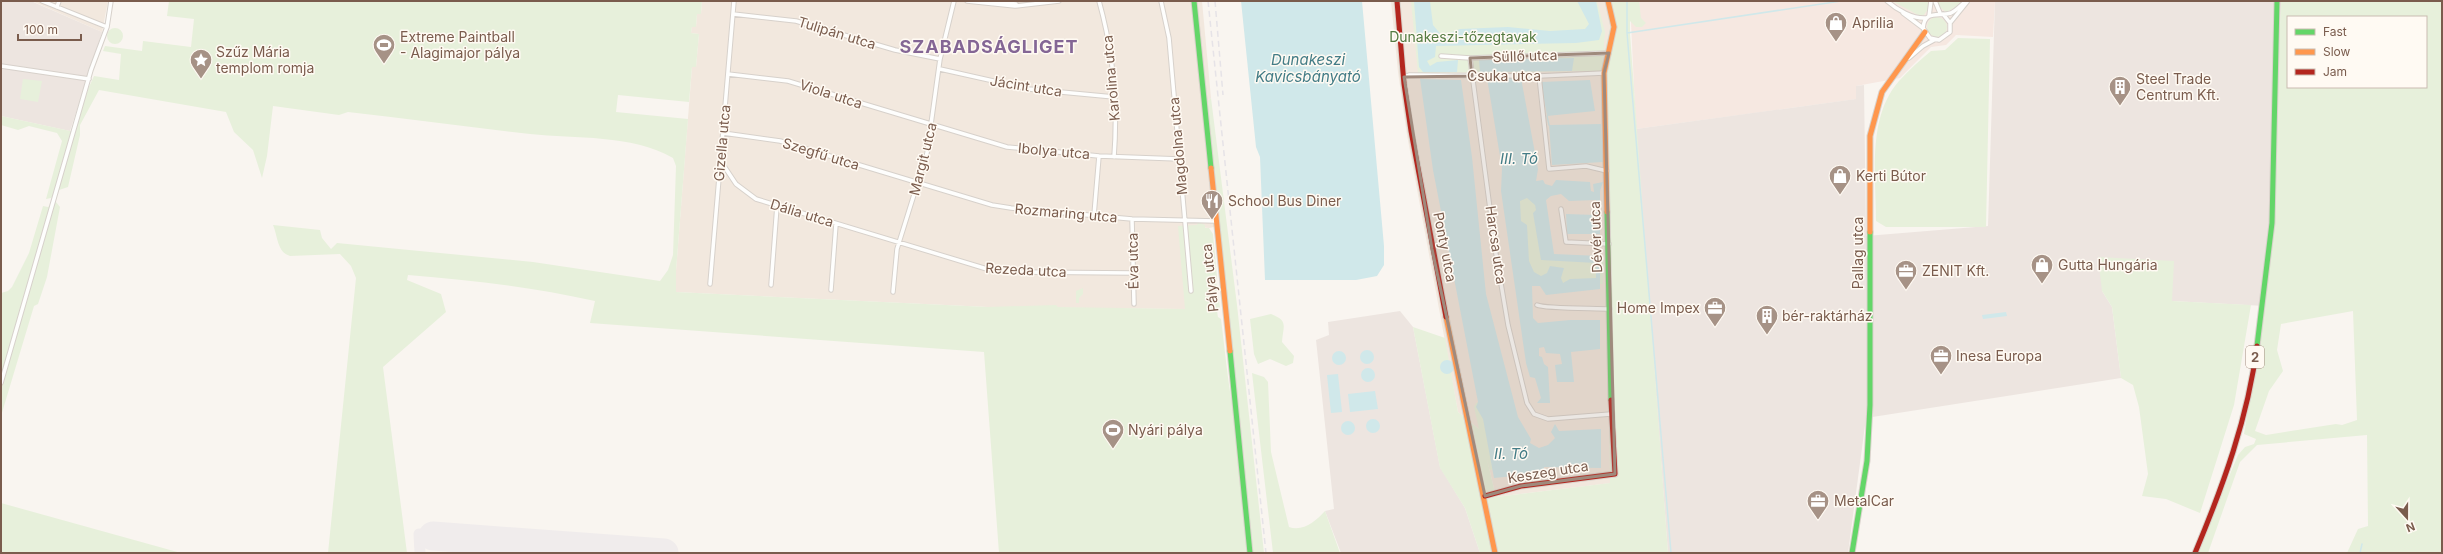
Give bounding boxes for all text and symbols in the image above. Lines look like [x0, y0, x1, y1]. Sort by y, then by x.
shop icon: Aprilia [1823, 10, 1849, 43]
street label: Tulipán utca [796, 13, 878, 52]
place label: Aprilia [1852, 14, 1894, 31]
scale bar [18, 16, 81, 42]
legend [2287, 16, 2427, 88]
text: 100 m [24, 22, 58, 37]
text: Fast [2323, 24, 2347, 39]
place label: Extreme Paintball - Alagimajor pálya [400, 28, 520, 61]
park label: Dunakeszi-tőzegtavak [1389, 28, 1537, 45]
sports icon: Extreme Paintball - Alagimajor pálya [371, 32, 397, 65]
street label: Karolina utca [1098, 34, 1123, 122]
district label: SZABADSÁGLIGET [900, 36, 1078, 57]
place label: Szűz Mária templom romja [216, 43, 314, 76]
text: Slow [2323, 44, 2351, 59]
street label: Süllő utca [1492, 46, 1558, 65]
place icon: Szűz Mária templom romja [188, 47, 214, 80]
water label: Dunakeszi Kavicsbányató [1255, 50, 1361, 86]
text: Jam [2323, 64, 2347, 79]
street label: Csuka utca [1467, 67, 1541, 84]
place label: Steel Trade Centrum Kft. [2136, 70, 2220, 103]
street label: Jácint utca [989, 71, 1063, 100]
building icon: Steel Trade Centrum Kft. [2107, 74, 2133, 107]
street label: Viola utca [797, 75, 865, 112]
street label: Magdolna utca [1165, 96, 1190, 196]
street label: Gizella utca [710, 104, 733, 182]
street label: Margit utca [905, 121, 940, 197]
street label: Szegfű utca [781, 134, 862, 173]
street label: Ibolya utca [1017, 139, 1091, 162]
water label: III. Tó [1500, 149, 1538, 168]
shop icon: Kerti Bútor [1827, 163, 1853, 196]
place label: Kerti Bútor [1856, 167, 1926, 184]
restaurant icon: School Bus Diner [1199, 188, 1225, 221]
place label: School Bus Diner [1228, 192, 1341, 209]
street label: Dália utca [768, 195, 836, 230]
street label: Rozmaring utca [1014, 200, 1118, 225]
street label: Dévér utca [1586, 201, 1605, 273]
street label: Harcsa utca [1483, 205, 1510, 285]
street label: Ponty utca [1430, 210, 1461, 283]
street label: Pallag utca [1849, 217, 1866, 289]
street label: Éva utca [1124, 232, 1141, 290]
street label: Pálya utca [1197, 243, 1222, 313]
shop icon: Gutta Hungária [2029, 252, 2055, 285]
place label: Gutta Hungária [2058, 256, 2158, 273]
office icon: ZENIT Kft. [1893, 258, 1919, 291]
street label: Rezeda utca [985, 259, 1067, 280]
place label: ZENIT Kft. [1922, 262, 1989, 279]
office icon: Home Impex [1702, 295, 1728, 328]
place label: Home Impex [1617, 299, 1700, 316]
building icon: bér-raktárház [1754, 303, 1780, 336]
place label: bér-raktárház [1782, 307, 1873, 324]
office icon: Inesa Europa [1928, 343, 1954, 376]
road number: 2 [2246, 346, 2264, 368]
place label: Inesa Europa [1956, 347, 2042, 364]
sports icon: Nyári pálya [1100, 417, 1126, 450]
place label: Nyári pálya [1128, 421, 1203, 438]
water label: II. Tó [1494, 444, 1528, 463]
street label: Keszeg utca [1506, 457, 1589, 486]
office icon: MetalCar [1805, 488, 1831, 521]
place label: MetalCar [1834, 492, 1894, 509]
north arrow [2387, 498, 2427, 538]
text: N [2404, 519, 2417, 535]

